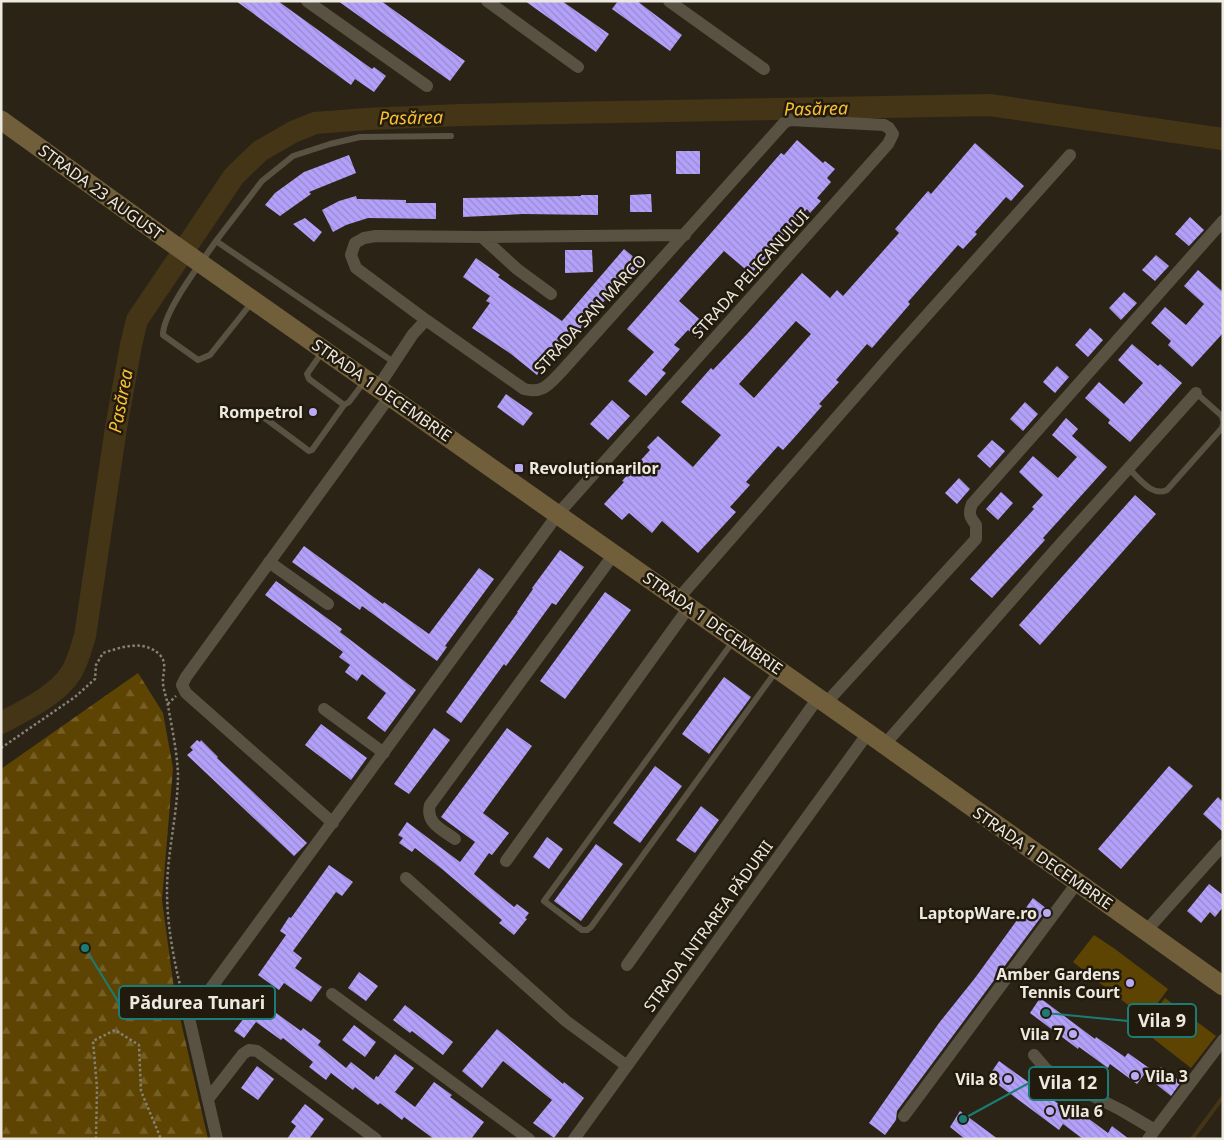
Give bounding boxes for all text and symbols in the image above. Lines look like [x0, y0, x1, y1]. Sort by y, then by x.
water label: Pasărea [784, 95, 848, 121]
water label: Pasărea [379, 104, 443, 130]
street label: STRADA 23 AUGUST [34, 139, 168, 245]
street label: STRADA PELICANULUI [686, 205, 814, 343]
street label: STRADA SAN MARCO [529, 249, 651, 379]
street label: STRADA 1 DECEMBRIE [308, 333, 456, 447]
water label: Pasărea [102, 367, 138, 435]
place label: Rompetrol [219, 401, 303, 423]
marker: Rompetrol [307, 406, 319, 418]
place label: Revoluționarilor [529, 457, 659, 479]
marker: Revoluționarilor [513, 462, 525, 474]
street label: STRADA 1 DECEMBRIE [639, 566, 787, 680]
street label: STRADA 1 DECEMBRIE [969, 801, 1117, 915]
street label: STRADA INTRAREA PĂDURII [638, 836, 778, 1016]
place label: LaptopWare.ro [919, 902, 1037, 924]
marker: LaptopWare.ro [1041, 907, 1053, 919]
place label: Amber Gardens Tennis Court [996, 963, 1120, 1003]
marker: Amber Gardens Tennis Court [1124, 977, 1136, 989]
callout: Pădurea Tunari [119, 986, 275, 1019]
text: Pădurea Tunari [129, 990, 265, 1014]
callout: Vila 9 [1128, 1004, 1196, 1037]
text: Vila 9 [1138, 1008, 1186, 1032]
place label: Vila 7 [1020, 1023, 1063, 1045]
marker: Vila 7 [1067, 1028, 1079, 1040]
place label: Vila 3 [1145, 1065, 1188, 1087]
callout: Vila 12 [1029, 1067, 1108, 1100]
place label: Vila 8 [955, 1068, 998, 1090]
text: Vila 12 [1039, 1070, 1097, 1094]
marker: Vila 3 [1129, 1070, 1141, 1082]
marker: Vila 8 [1002, 1073, 1014, 1085]
place label: Vila 6 [1060, 1100, 1103, 1122]
marker: Vila 6 [1044, 1105, 1056, 1117]

